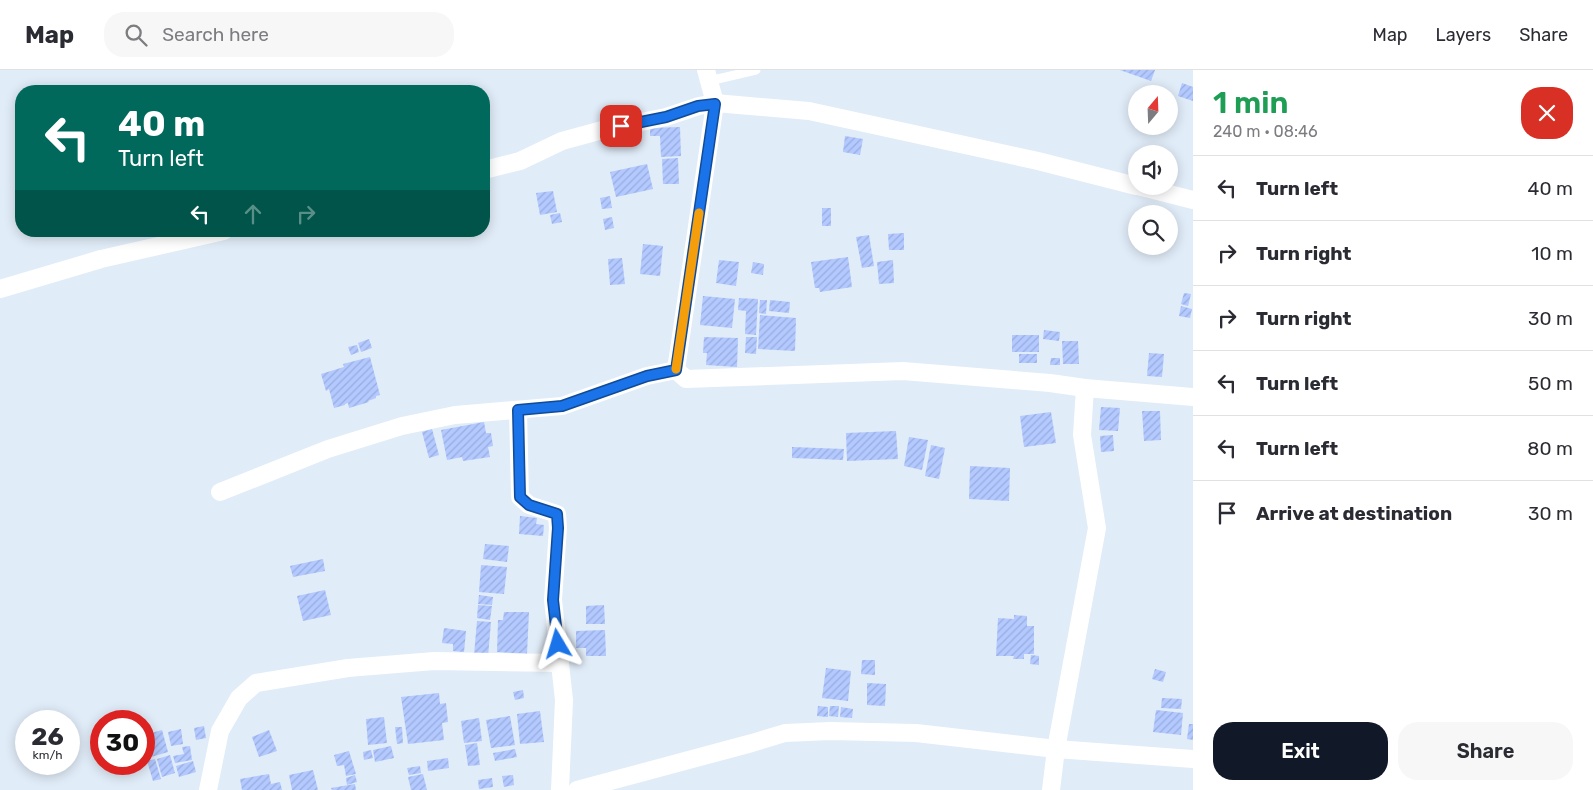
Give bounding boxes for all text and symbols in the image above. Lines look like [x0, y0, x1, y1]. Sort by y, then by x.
search box [104, 12, 454, 57]
text: Map [25, 21, 74, 49]
icon: search [122, 21, 150, 49]
text: Search here [162, 23, 269, 46]
text: Map [1373, 24, 1408, 46]
text: Layers [1436, 24, 1491, 46]
text: Share [1519, 24, 1568, 46]
north arrow [1128, 85, 1178, 135]
map controls [1128, 85, 1178, 255]
text: 1 min [1213, 85, 1288, 121]
button: close [1521, 87, 1573, 139]
text: 40 m [118, 103, 205, 145]
icon: left [35, 105, 100, 170]
pin [600, 105, 642, 147]
icon: arrive [607, 112, 635, 140]
text: 240 m · 08:46 [1213, 122, 1318, 141]
text: Turn left [118, 145, 204, 172]
button: sound [1128, 145, 1178, 195]
icon: left [1213, 174, 1241, 202]
text: Turn left [1256, 177, 1338, 200]
text: 40 m [1528, 177, 1573, 200]
icon: left [186, 200, 214, 228]
icon: ahead [239, 200, 267, 228]
icon: right [292, 200, 320, 228]
button: search [1128, 205, 1178, 255]
icon: right [1213, 239, 1241, 267]
text: Turn right [1256, 242, 1351, 265]
text: 10 m [1531, 242, 1573, 265]
icon: right [1213, 304, 1241, 332]
text: Turn right [1256, 307, 1351, 330]
text: 30 m [1528, 307, 1573, 330]
icon: left [1213, 369, 1241, 397]
text: Turn left [1256, 372, 1338, 395]
text: 50 m [1528, 372, 1573, 395]
icon: left [1213, 434, 1241, 462]
text: Turn left [1256, 437, 1338, 460]
text: 80 m [1527, 437, 1573, 460]
icon: arrive [1213, 499, 1241, 527]
text: Arrive at destination [1256, 502, 1452, 525]
text: 30 m [1528, 502, 1573, 525]
position arrow [531, 617, 583, 669]
speed limit sign: 30 [90, 710, 155, 775]
text: 26 [31, 722, 64, 751]
button: Exit [1213, 722, 1388, 780]
button: Share [1398, 722, 1573, 780]
text: km/h [33, 748, 62, 762]

